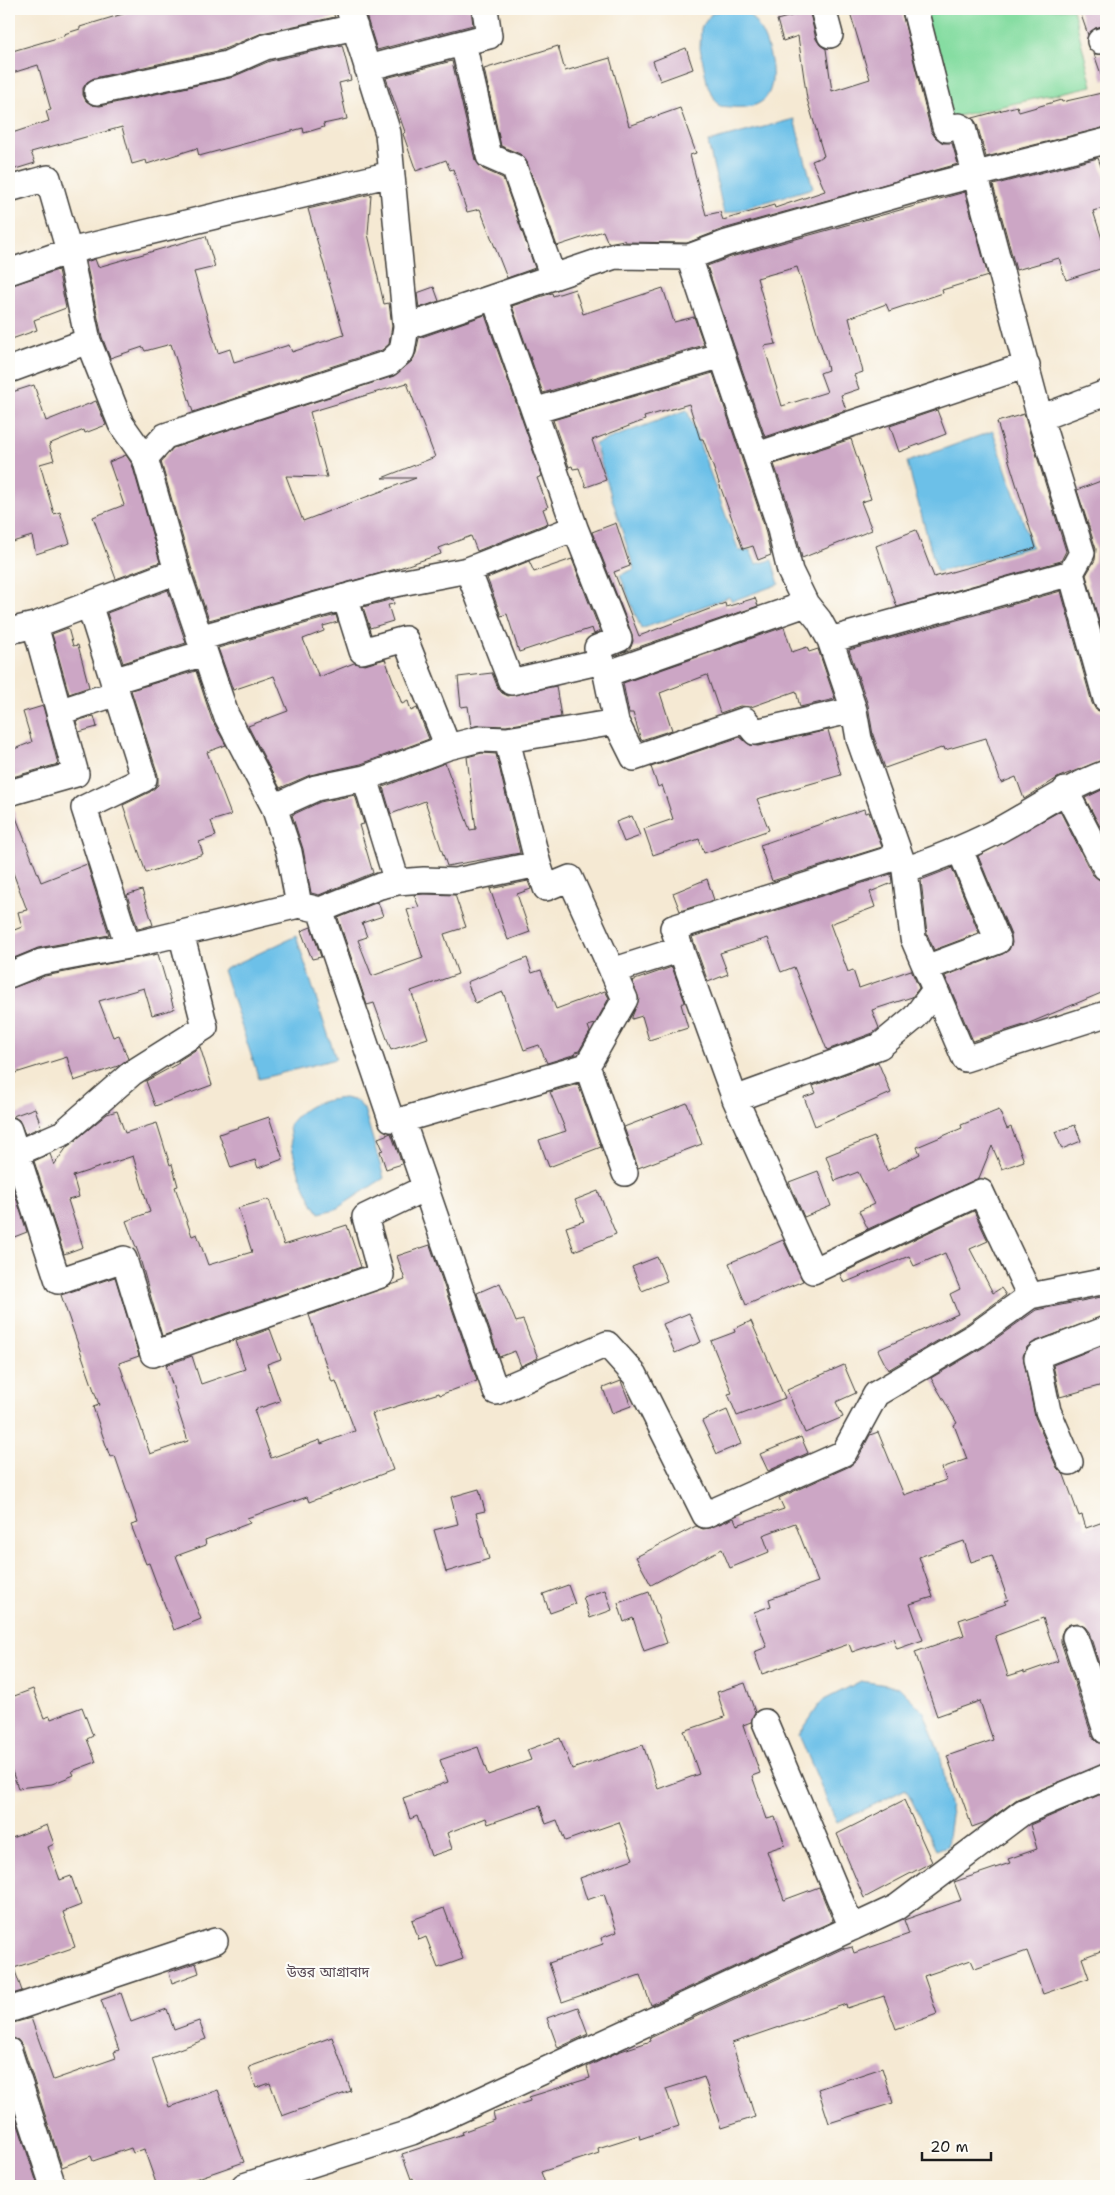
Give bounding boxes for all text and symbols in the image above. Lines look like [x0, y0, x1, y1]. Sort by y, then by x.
district label: উত্তর আগ্রাবাদ [286, 1963, 370, 1981]
scale bar [922, 2130, 991, 2162]
text: 20 m [930, 2137, 969, 2157]

